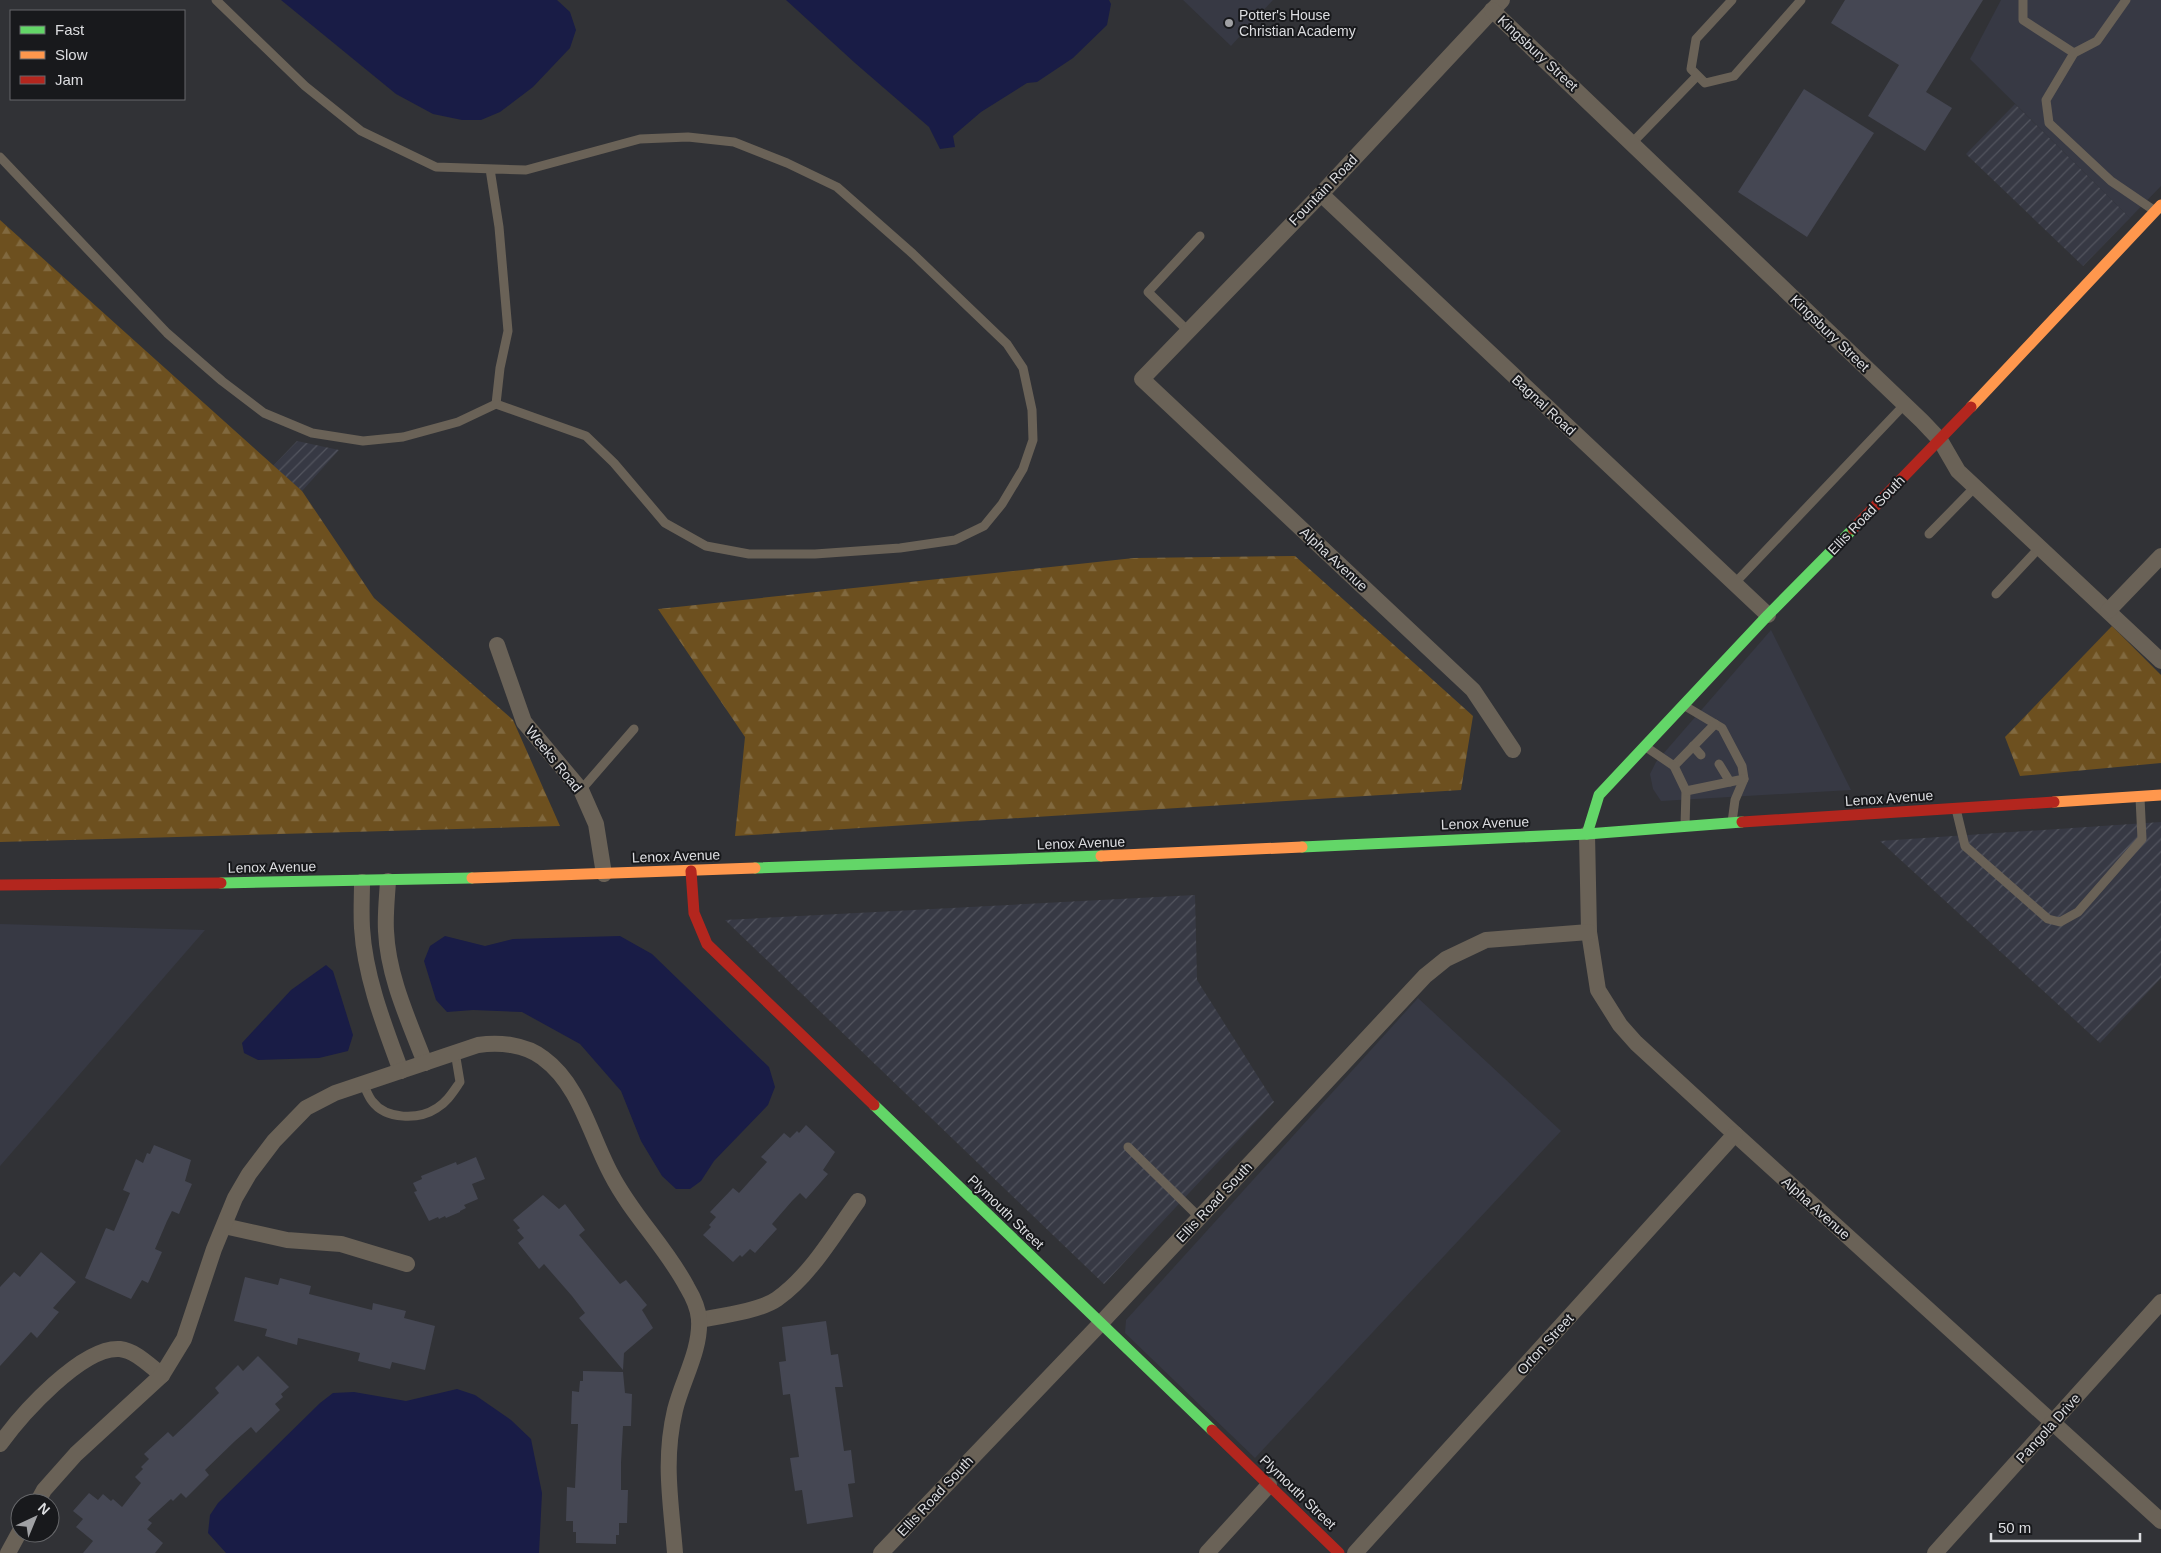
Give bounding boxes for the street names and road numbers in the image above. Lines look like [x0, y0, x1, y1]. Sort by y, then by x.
street label: Kingsbury Street [1495, 12, 1581, 94]
street label: Fountain Road [1285, 151, 1361, 229]
street label: Kingsbury Street [1787, 291, 1873, 375]
street label: Bagnal Road [1509, 372, 1579, 438]
street label: Ellis Road South [1824, 472, 1908, 558]
street label: Alpha Avenue [1297, 524, 1371, 594]
street label: Weeks Road [523, 723, 585, 795]
street label: Lenox Avenue [1844, 787, 1934, 809]
street label: Lenox Avenue [1440, 813, 1530, 833]
street label: Lenox Avenue [1036, 833, 1126, 853]
street label: Lenox Avenue [631, 846, 721, 866]
street label: Lenox Avenue [228, 858, 317, 876]
street label: Ellis Road South [1173, 1159, 1255, 1245]
street label: Plymouth Street [965, 1172, 1047, 1252]
street label: Alpha Avenue [1779, 1173, 1854, 1243]
street label: Orton Street [1514, 1310, 1577, 1378]
street label: Pangola Drive [2013, 1390, 2084, 1466]
street label: Plymouth Street [1257, 1452, 1339, 1532]
street label: Ellis Road South [894, 1453, 976, 1539]

